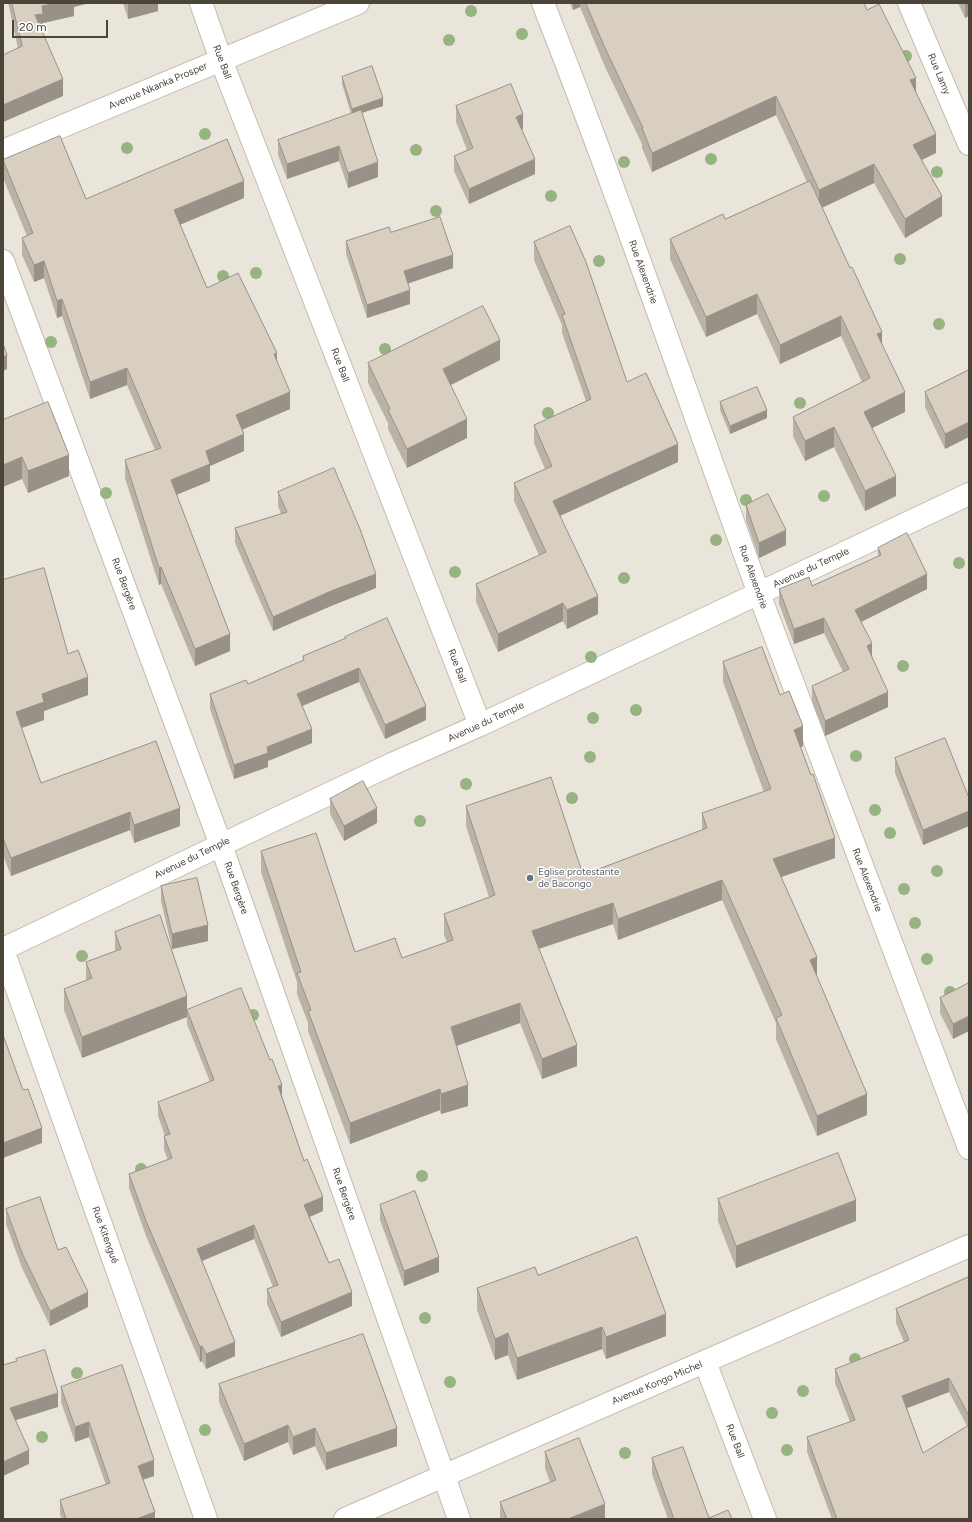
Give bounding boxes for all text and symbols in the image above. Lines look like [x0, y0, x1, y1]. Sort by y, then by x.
scale bar [14, 12, 110, 38]
text: 20 m [19, 20, 47, 34]
street label: Rue Ball [210, 43, 234, 81]
street label: Rue Lamy [925, 52, 953, 96]
street label: Avenue Nkanka Prosper [107, 60, 209, 112]
street label: Rue Alexendrie [626, 239, 660, 305]
street label: Rue Ball [328, 346, 352, 384]
street label: Rue Alexendrie [736, 544, 770, 610]
street label: Avenue du Temple [771, 545, 851, 591]
street label: Rue Bergère [109, 556, 139, 612]
street label: Rue Ball [445, 647, 469, 685]
street label: Avenue du Temple [446, 699, 526, 745]
street label: Avenue du Temple [152, 834, 232, 882]
street label: Rue Alexendrie [849, 847, 885, 913]
street label: Rue Bergère [221, 860, 251, 916]
place label: Eglise protestante de Bacongo [538, 866, 620, 890]
marker: Eglise protestante de Bacongo [525, 873, 535, 883]
street label: Rue Bergère [329, 1166, 359, 1222]
street label: Rue Kitengué [89, 1205, 121, 1265]
street label: Avenue Kongo Michel [610, 1358, 704, 1408]
street label: Rue Ball [723, 1422, 747, 1460]

